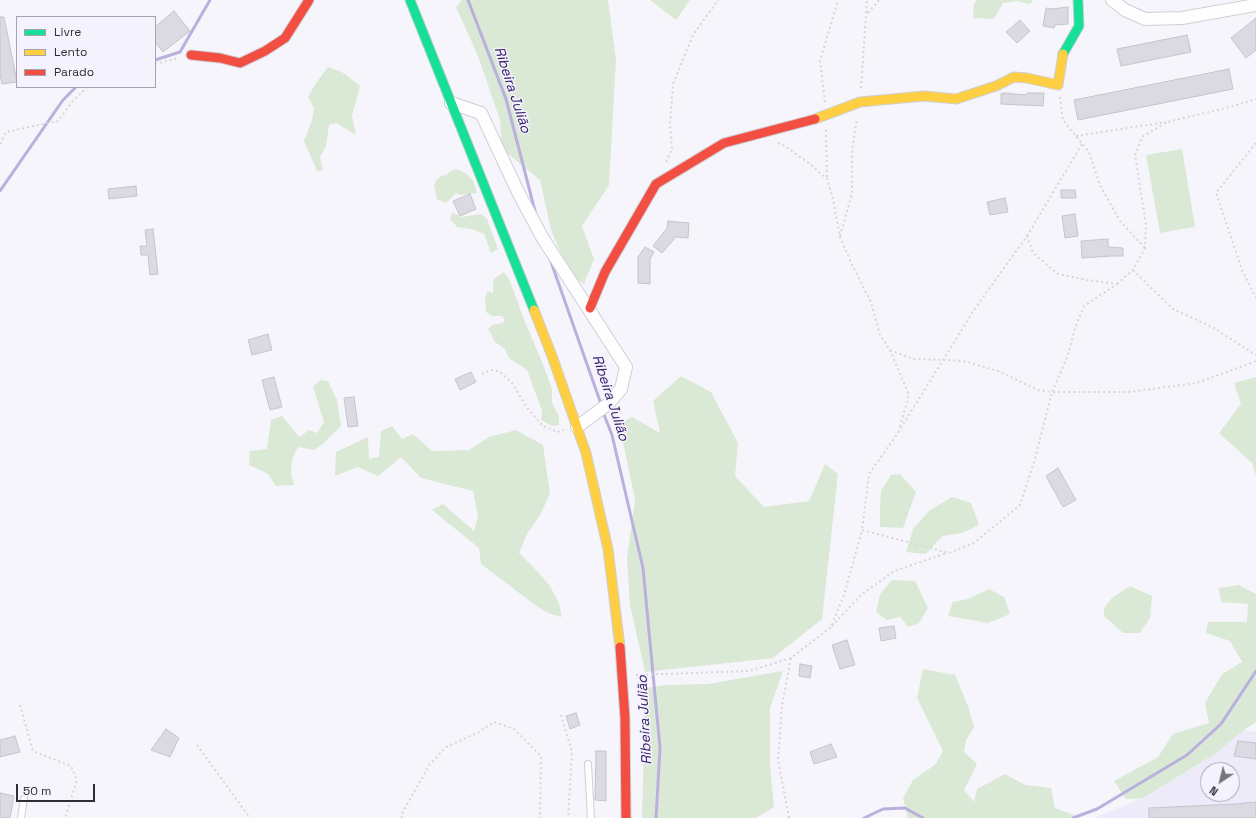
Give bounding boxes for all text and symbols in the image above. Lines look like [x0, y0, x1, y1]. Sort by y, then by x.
legend [16, 16, 156, 88]
text: Livre [54, 24, 81, 40]
text: Lento [54, 44, 88, 60]
water label: Ribeira Julião [490, 45, 534, 135]
text: Parado [54, 64, 94, 80]
water label: Ribeira Julião [588, 353, 632, 443]
water label: Ribeira Julião [634, 675, 656, 765]
north arrow [1200, 762, 1240, 802]
scale bar [18, 776, 97, 802]
text: 50 m [23, 783, 51, 799]
text: N [1207, 783, 1221, 799]

